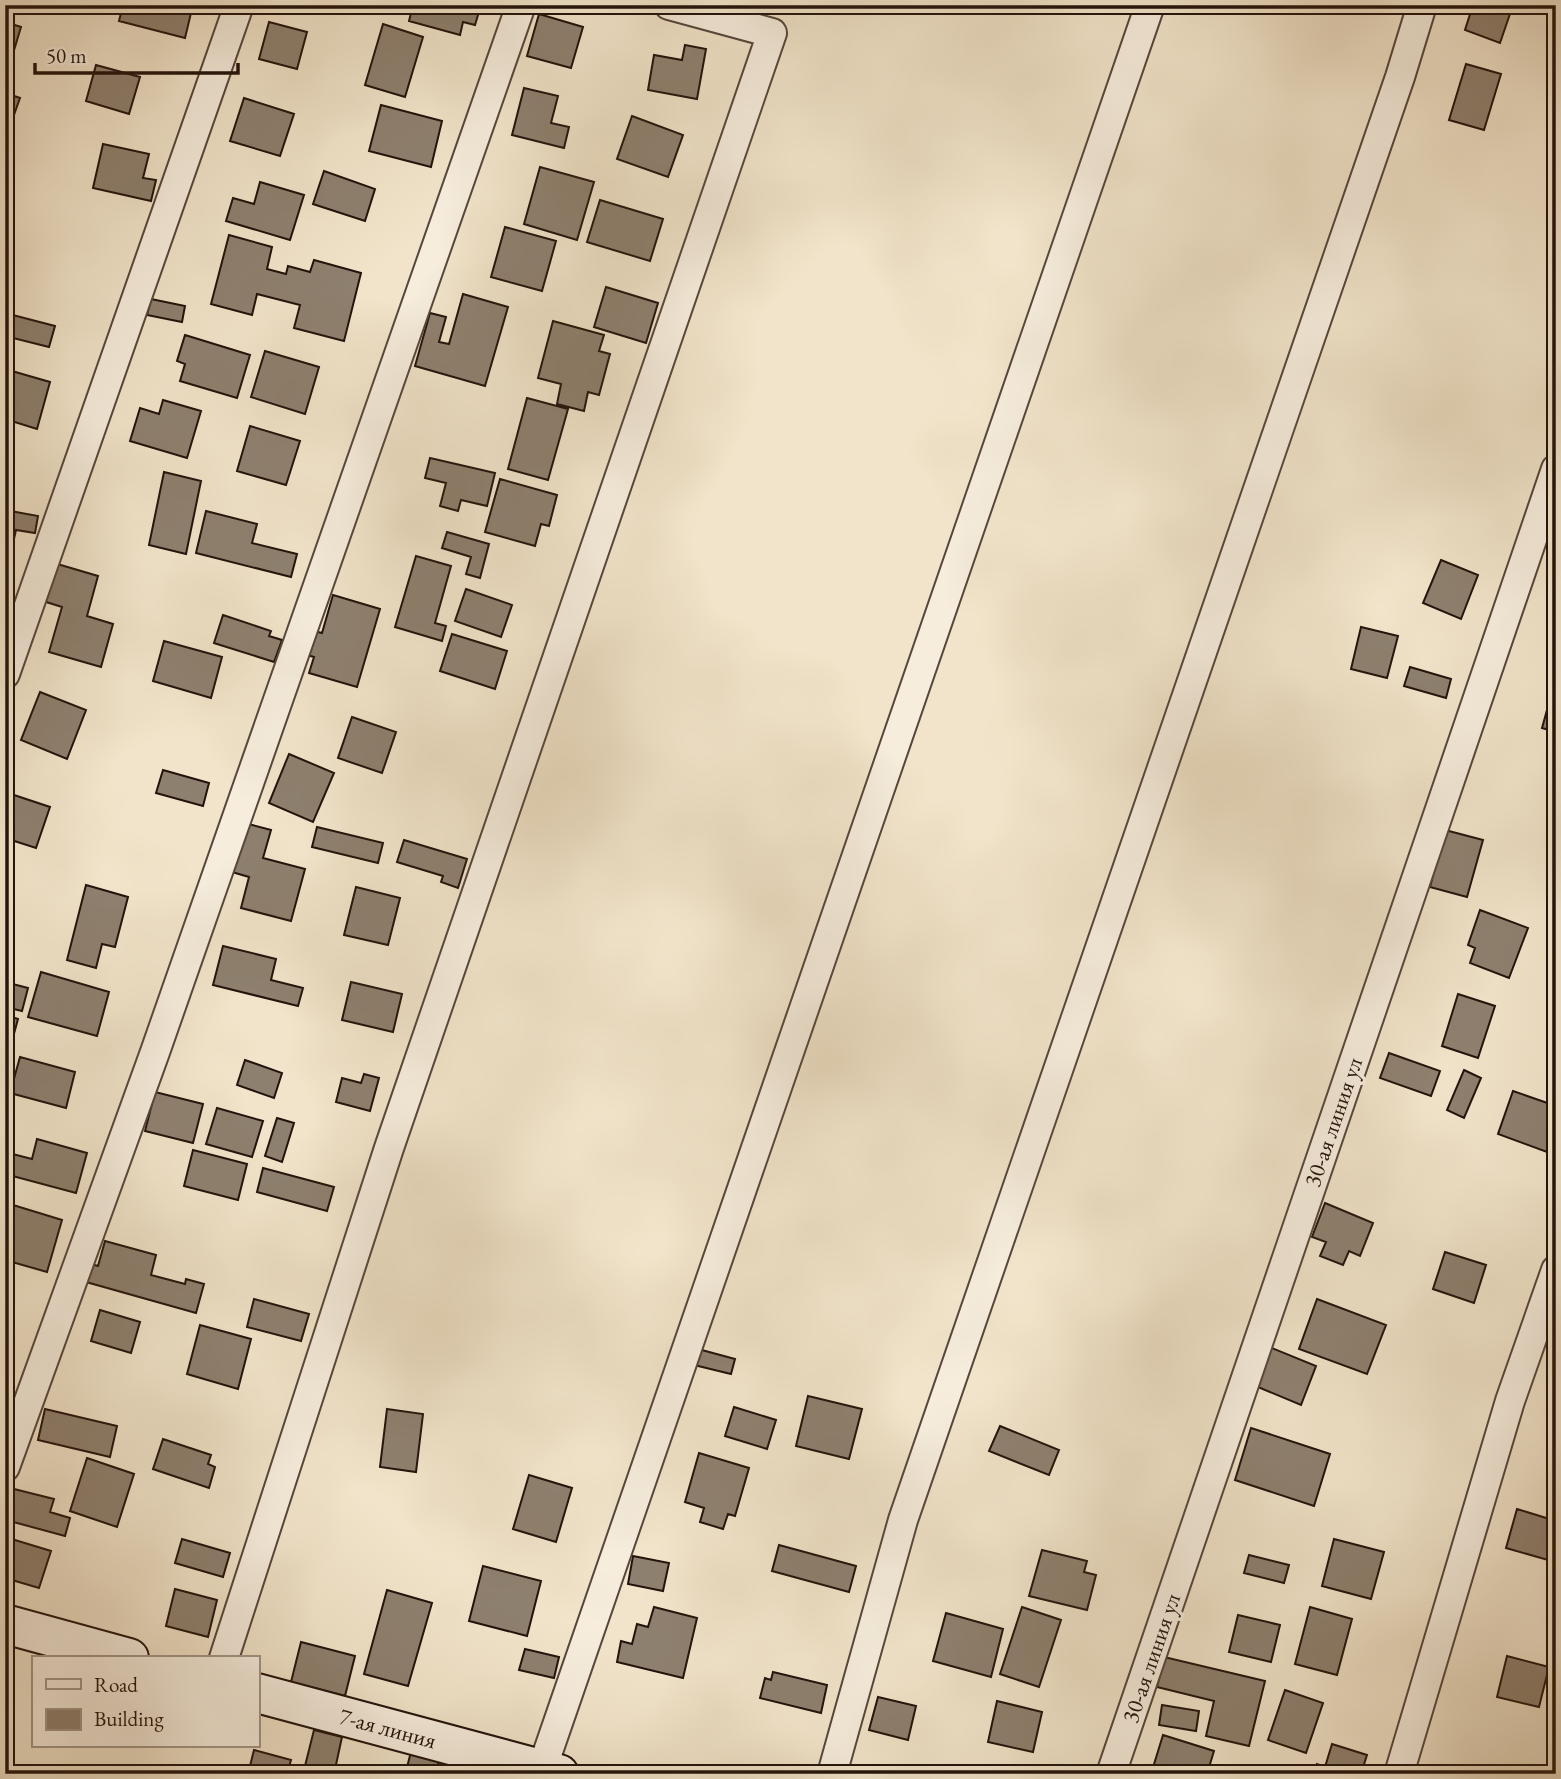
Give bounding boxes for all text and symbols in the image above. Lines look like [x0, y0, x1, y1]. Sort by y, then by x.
scale bar [35, 32, 238, 76]
text: 50 m [46, 42, 87, 69]
street label: 30-ая линия ул [1297, 1053, 1369, 1191]
street label: 30-ая линия ул [1115, 1589, 1187, 1727]
legend [32, 1656, 259, 1748]
text: Road [94, 1671, 138, 1698]
street label: 7-ая линия [336, 1701, 440, 1755]
text: Building [94, 1705, 164, 1732]

